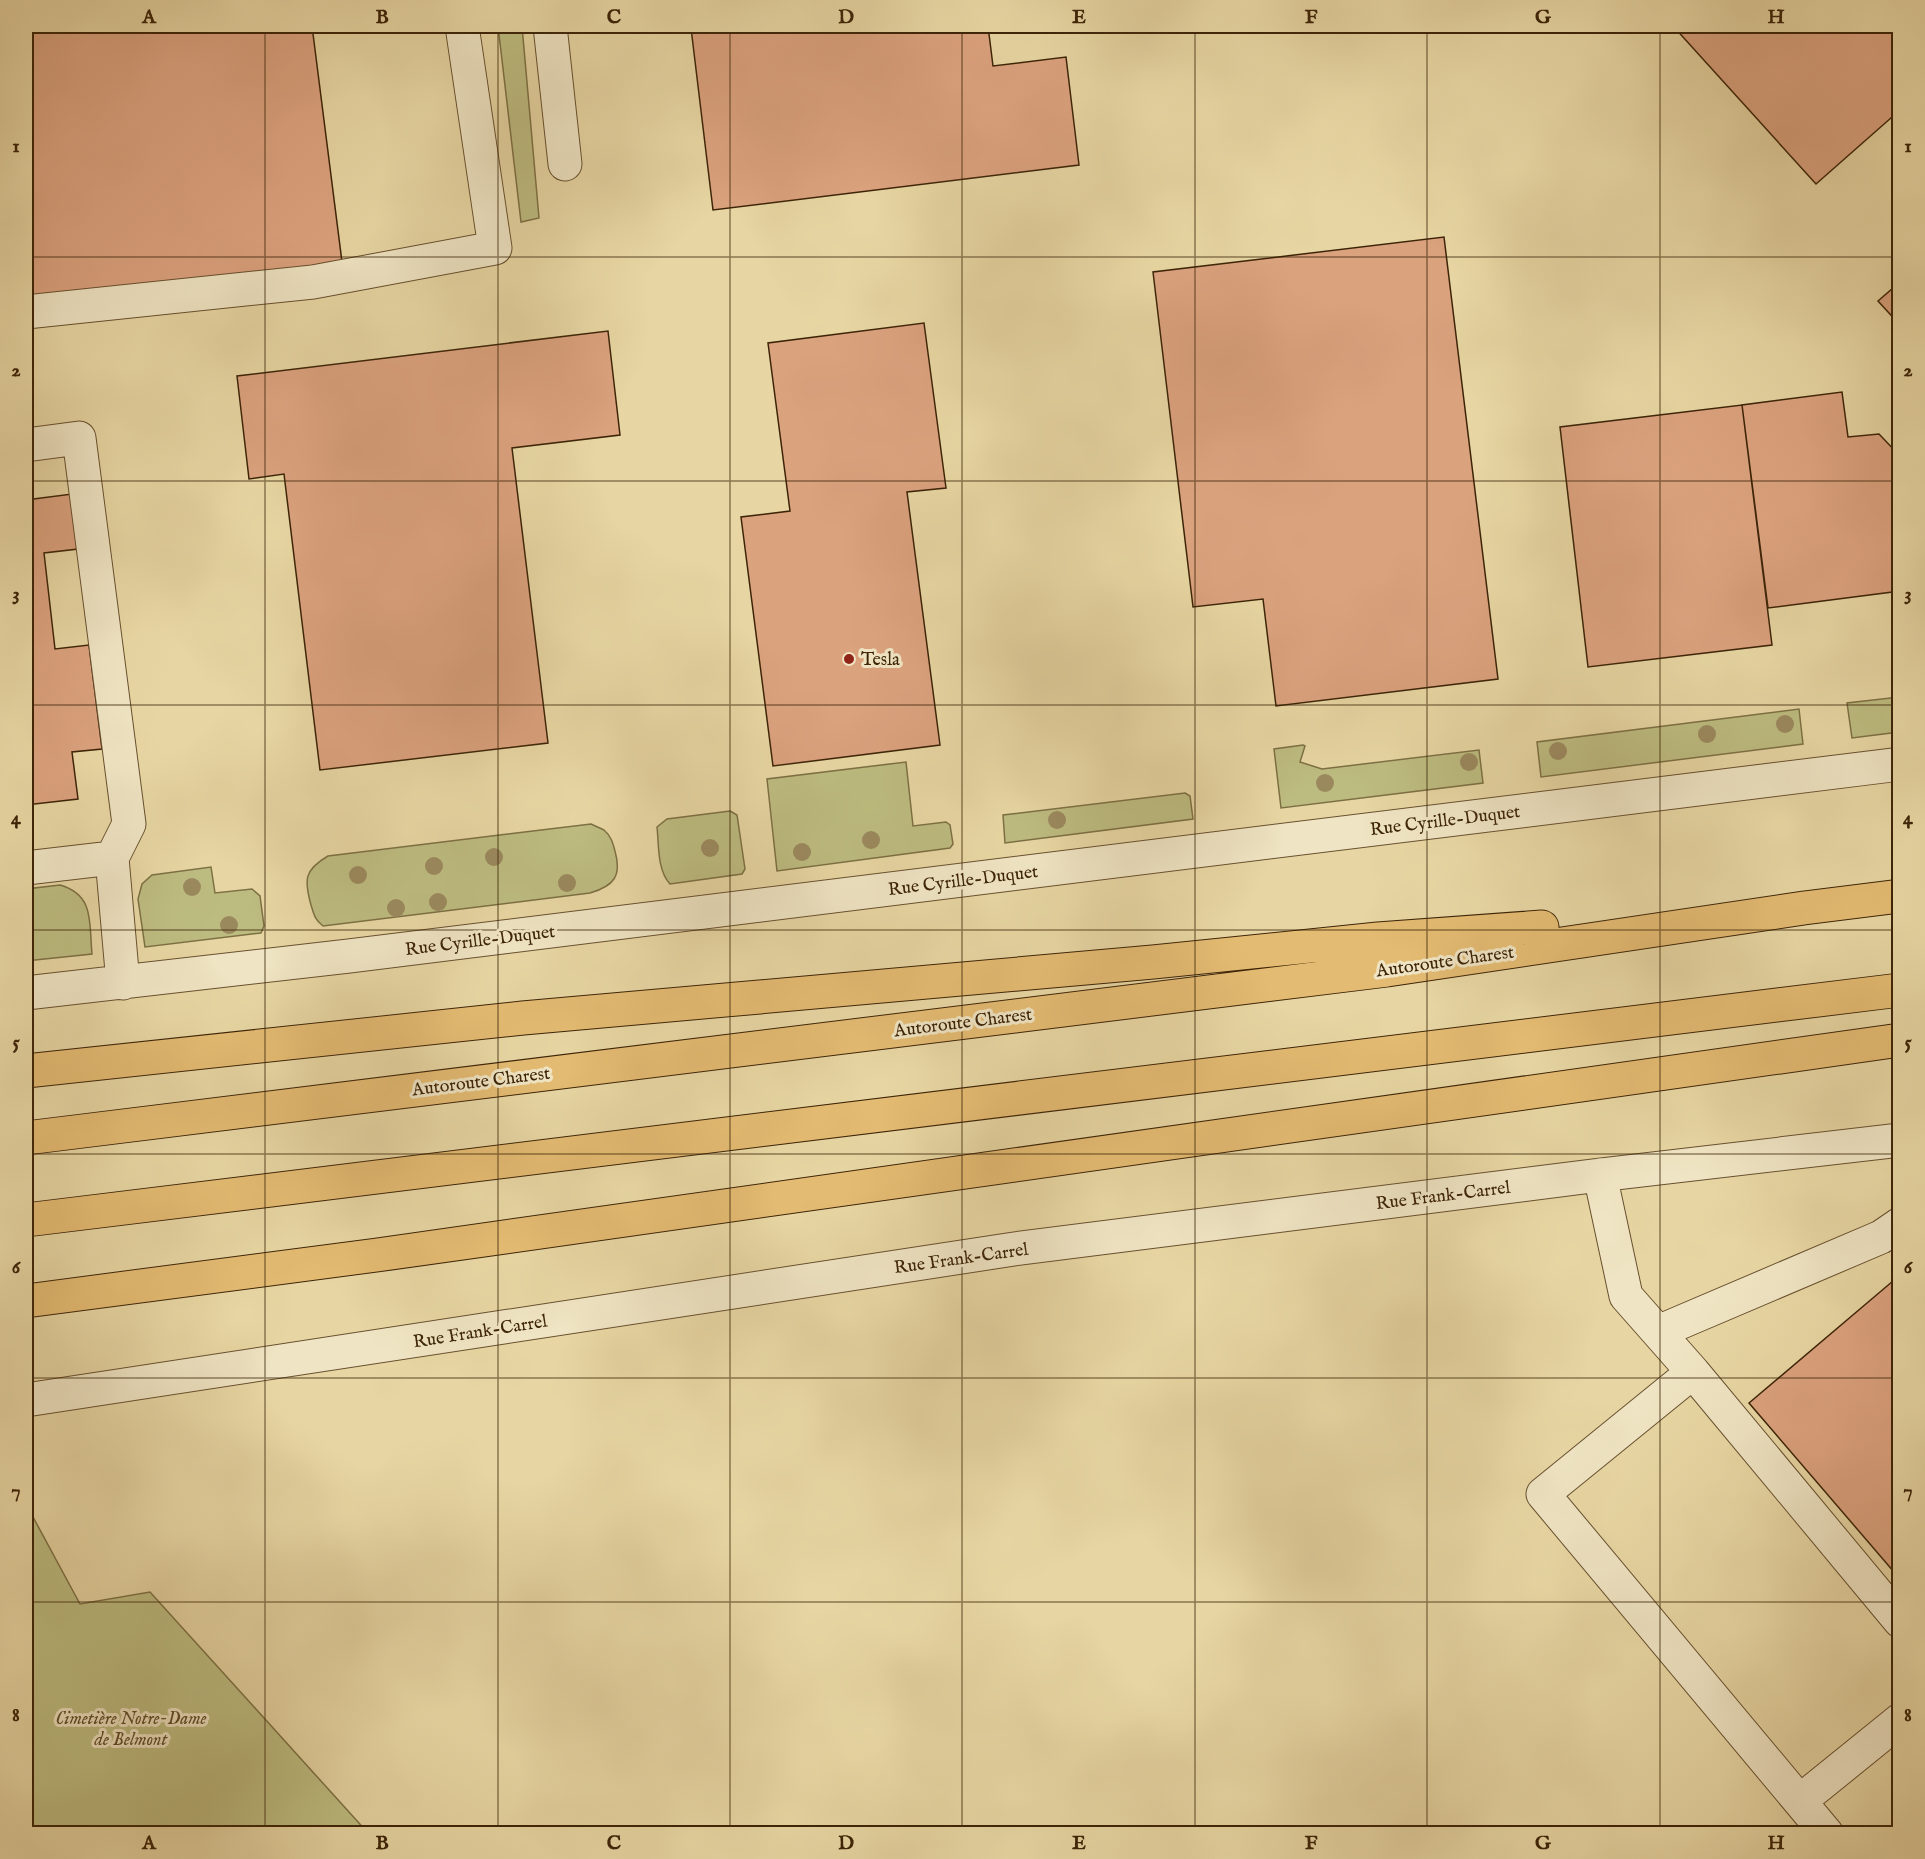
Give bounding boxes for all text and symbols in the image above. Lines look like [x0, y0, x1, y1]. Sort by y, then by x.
text: A [141, 5, 157, 30]
text: B [375, 5, 389, 30]
text: C [607, 5, 621, 30]
text: D [838, 5, 854, 30]
text: E [1072, 5, 1086, 30]
text: F [1305, 5, 1318, 30]
text: G [1535, 5, 1552, 30]
text: H [1767, 5, 1785, 30]
text: 1 [12, 134, 20, 159]
text: 1 [1904, 134, 1912, 159]
text: 2 [11, 358, 21, 383]
text: 2 [1903, 358, 1913, 383]
text: 3 [12, 582, 20, 607]
text: 3 [1904, 582, 1912, 607]
place label: Tesla [861, 649, 900, 672]
marker: Tesla [842, 652, 856, 666]
street label: Rue Cyrille-Duquet [1369, 801, 1522, 842]
text: 4 [11, 806, 22, 831]
text: 4 [1903, 806, 1914, 831]
street label: Rue Cyrille-Duquet [887, 861, 1040, 902]
street label: Rue Cyrille-Duquet [404, 921, 557, 962]
street label: Autoroute Charest [1374, 941, 1516, 984]
street label: Autoroute Charest [892, 1004, 1033, 1043]
text: 5 [12, 1030, 20, 1055]
text: 5 [1904, 1030, 1912, 1055]
street label: Autoroute Charest [410, 1063, 551, 1102]
street label: Rue Frank-Carrel [1375, 1177, 1512, 1216]
street label: Rue Frank-Carrel [893, 1239, 1030, 1280]
text: 6 [12, 1255, 22, 1280]
text: 6 [1904, 1255, 1914, 1280]
street label: Rue Frank-Carrel [412, 1311, 549, 1354]
text: 7 [11, 1479, 21, 1504]
text: 7 [1903, 1479, 1913, 1504]
text: 8 [12, 1703, 20, 1728]
text: 8 [1904, 1703, 1912, 1728]
park label: Cimetière Notre-Dame de Belmont [55, 1708, 207, 1752]
text: A [141, 1831, 157, 1856]
text: B [375, 1831, 389, 1856]
text: C [607, 1831, 621, 1856]
text: D [838, 1831, 854, 1856]
text: E [1072, 1831, 1086, 1856]
text: F [1305, 1831, 1318, 1856]
text: G [1535, 1831, 1552, 1856]
text: H [1767, 1831, 1785, 1856]

